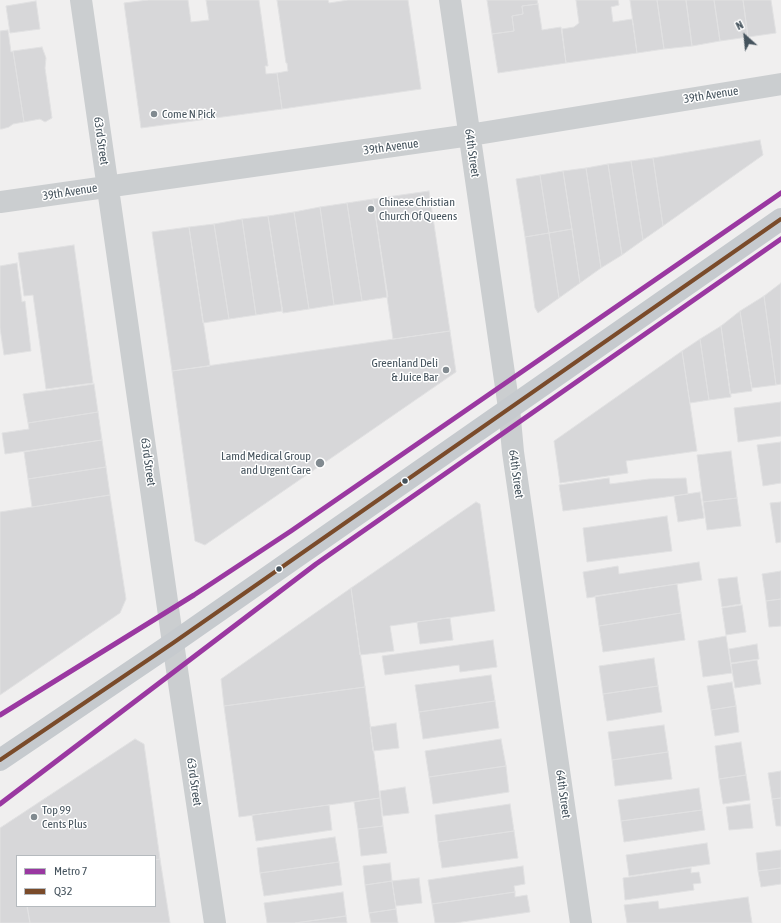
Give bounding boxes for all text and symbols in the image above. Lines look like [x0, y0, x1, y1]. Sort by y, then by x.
north arrow [725, 16, 765, 56]
text: N [734, 18, 745, 32]
street label: 39th Avenue [683, 84, 739, 106]
place label: Come N Pick [162, 107, 216, 121]
marker: Come N Pick [149, 109, 159, 119]
street label: 63rd Street [90, 116, 112, 166]
street label: 64th Street [461, 128, 483, 178]
street label: 39th Avenue [363, 136, 419, 158]
street label: 39th Avenue [42, 181, 98, 203]
place label: Chinese Christian Church Of Queens [379, 195, 457, 223]
marker: Chinese Christian Church Of Queens [366, 204, 376, 214]
place label: Greenland Deli & Juice Bar [371, 356, 438, 384]
marker: Greenland Deli & Juice Bar [441, 365, 451, 375]
street label: 63rd Street [137, 437, 159, 487]
place label: Lamd Medical Group and Urgent Care [221, 449, 311, 477]
street label: 64th Street [505, 449, 527, 499]
marker: Lamd Medical Group and Urgent Care [314, 457, 326, 469]
unlabelled marker [400, 476, 410, 486]
unlabelled marker [274, 564, 284, 574]
street label: 63rd Street [183, 757, 205, 807]
street label: 64th Street [552, 769, 574, 819]
place label: Top 99 Cents Plus [42, 803, 87, 831]
marker: Top 99 Cents Plus [29, 812, 39, 822]
legend [16, 855, 156, 907]
text: Metro 7 [54, 864, 87, 878]
text: Q32 [54, 884, 72, 898]

